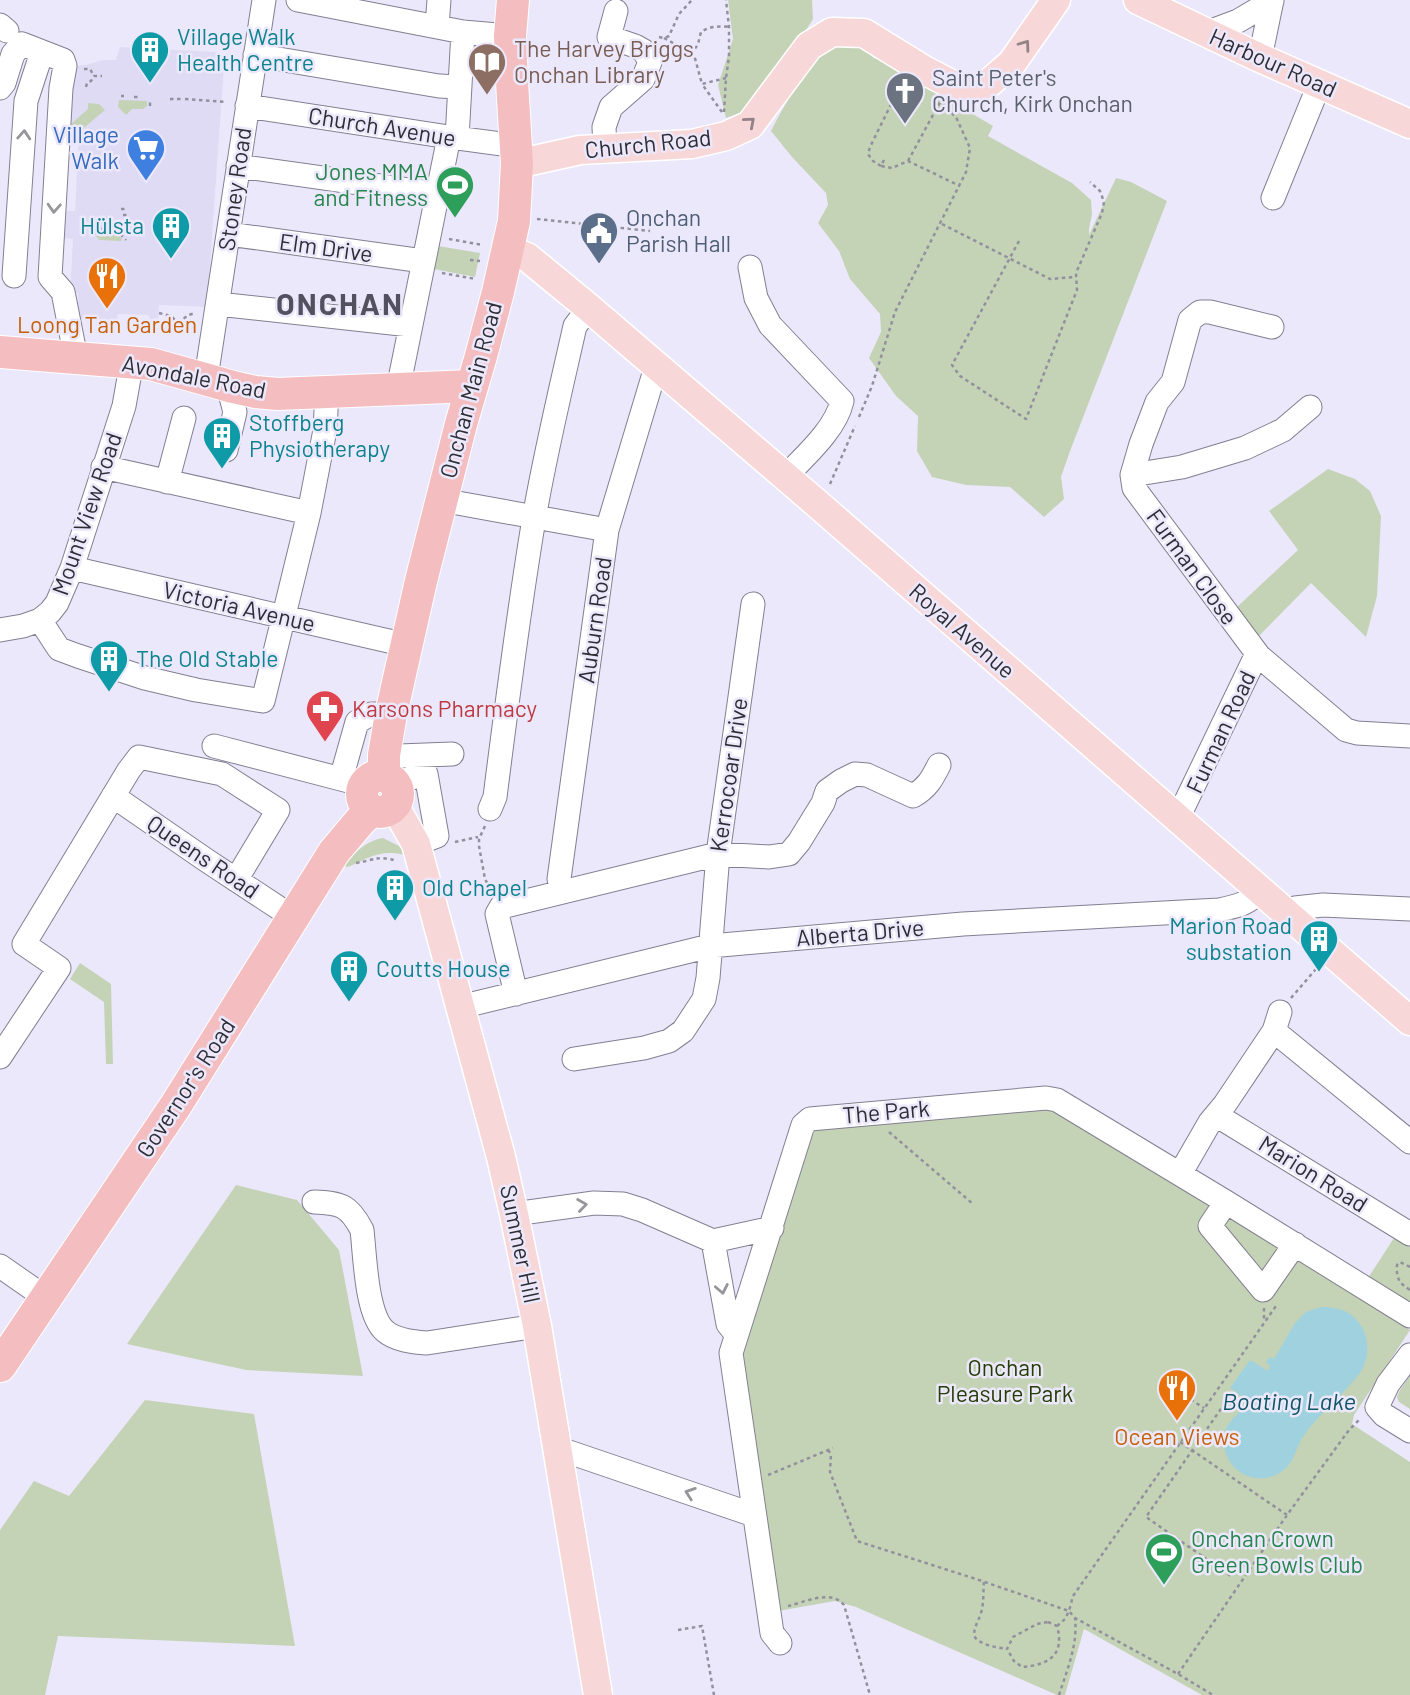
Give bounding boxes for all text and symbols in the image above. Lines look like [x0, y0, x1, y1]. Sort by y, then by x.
place label: Village Walk Health Centre [177, 22, 314, 76]
street label: Harbour Road [1205, 22, 1341, 103]
building icon: Village Walk Health Centre [129, 29, 171, 84]
place label: The Harvey Briggs Onchan Library [514, 34, 694, 88]
one-way arrow [1017, 40, 1029, 53]
library icon: The Harvey Briggs Onchan Library [466, 41, 508, 96]
place label: Saint Peter's Church, Kirk Onchan [932, 63, 1133, 117]
church icon: Saint Peter's Church, Kirk Onchan [884, 70, 926, 125]
street label: Church Avenue [306, 101, 458, 151]
one-way arrow [742, 117, 755, 130]
place label: Village Walk [53, 120, 119, 174]
street label: Church Road [583, 122, 712, 164]
street label: Stoney Road [211, 125, 257, 252]
supermarket icon: Village Walk [125, 127, 167, 182]
one-way arrow [16, 129, 31, 140]
place label: Jones MMA and Fitness [313, 157, 428, 211]
sports icon: Jones MMA and Fitness [434, 164, 476, 219]
one-way arrow [47, 202, 62, 213]
place label: Onchan Parish Hall [626, 203, 731, 257]
building icon: Hülsta [150, 205, 192, 260]
public building icon: Onchan Parish Hall [578, 210, 620, 265]
place label: Hülsta [80, 211, 144, 239]
street label: Elm Drive [278, 227, 375, 267]
restaurant icon: Loong Tan Garden [86, 255, 128, 310]
district label: ONCHAN [276, 285, 404, 321]
street label: Onchan Main Road [433, 298, 507, 481]
place label: Loong Tan Garden [17, 310, 197, 338]
street label: Avondale Road [120, 348, 268, 404]
place label: Stoffberg Physiotherapy [249, 408, 390, 462]
building icon: Stoffberg Physiotherapy [201, 415, 243, 470]
street label: Mount View Road [45, 429, 127, 599]
street label: Furman Close [1141, 503, 1244, 630]
street label: Auburn Road [571, 555, 617, 685]
street label: Victoria Avenue [160, 575, 318, 637]
street label: Royal Avenue [904, 577, 1021, 684]
building icon: The Old Stable [88, 638, 130, 693]
place label: The Old Stable [136, 644, 279, 672]
street label: Furman Road [1180, 666, 1261, 797]
pharmacy icon: Karsons Pharmacy [304, 688, 346, 743]
place label: Karsons Pharmacy [352, 694, 538, 722]
street label: Kerrocoar Drive [703, 696, 753, 854]
street label: Queens Road [142, 808, 265, 904]
building icon: Old Chapel [374, 867, 416, 922]
place label: Old Chapel [422, 873, 527, 901]
place label: Marion Road substation [1169, 911, 1292, 965]
street label: Alberta Drive [795, 912, 925, 952]
building icon: Marion Road substation [1298, 918, 1340, 973]
building icon: Coutts House [328, 948, 370, 1003]
place label: Coutts House [376, 954, 510, 982]
street label: Governor's Road [130, 1013, 241, 1162]
street label: The Park [841, 1093, 931, 1129]
street label: Marion Road [1254, 1129, 1373, 1218]
street label: Summer Hill [495, 1182, 547, 1306]
one-way arrow [576, 1197, 588, 1212]
one-way arrow [713, 1283, 728, 1295]
park label: Onchan Pleasure Park [937, 1353, 1073, 1407]
restaurant icon: Ocean Views [1156, 1367, 1198, 1422]
water label: Boating Lake [1222, 1386, 1356, 1415]
place label: Ocean Views [1114, 1422, 1240, 1450]
one-way arrow [684, 1487, 696, 1501]
place label: Onchan Crown Green Bowls Club [1191, 1524, 1363, 1578]
sports icon: Onchan Crown Green Bowls Club [1143, 1531, 1185, 1586]

